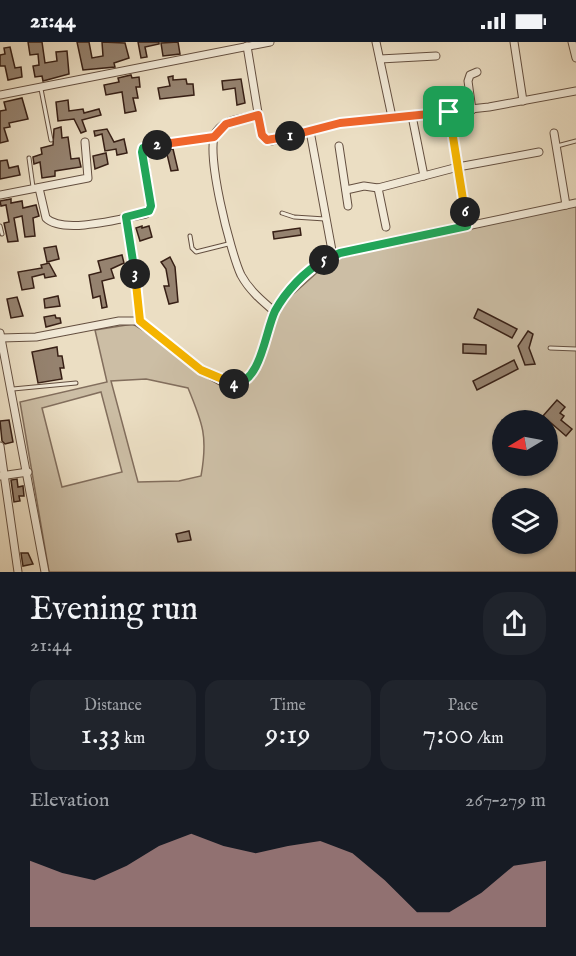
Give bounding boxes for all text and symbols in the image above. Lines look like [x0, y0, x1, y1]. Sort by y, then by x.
text: 21:44 [30, 7, 76, 35]
pin [423, 86, 474, 137]
icon: arrive [432, 95, 465, 128]
pin: 1 [275, 121, 305, 151]
text: 1 [287, 126, 293, 146]
pin: 2 [142, 130, 172, 160]
text: 2 [153, 135, 161, 155]
pin: 6 [450, 197, 480, 227]
text: 6 [462, 202, 468, 222]
pin: 5 [309, 245, 339, 275]
text: 5 [321, 250, 327, 270]
pin: 3 [120, 259, 150, 289]
text: 3 [132, 264, 138, 284]
pin: 4 [219, 369, 249, 399]
text: 4 [230, 374, 238, 394]
north arrow [492, 410, 558, 476]
map controls [492, 410, 558, 554]
button: layers [492, 488, 558, 554]
text: Evening run [30, 589, 198, 631]
button: share [483, 592, 546, 655]
text: 21:44 [30, 633, 72, 658]
text: Distance [84, 696, 142, 716]
text: Time [270, 696, 306, 716]
text: Pace [448, 696, 478, 716]
text: 1.33 [81, 716, 121, 754]
text: 9:19 [265, 716, 311, 754]
text: 7:00 [422, 716, 474, 754]
text: km [121, 729, 145, 749]
text: /km [474, 729, 504, 749]
text: Elevation [30, 788, 109, 813]
text: 267–279 m [465, 788, 546, 813]

